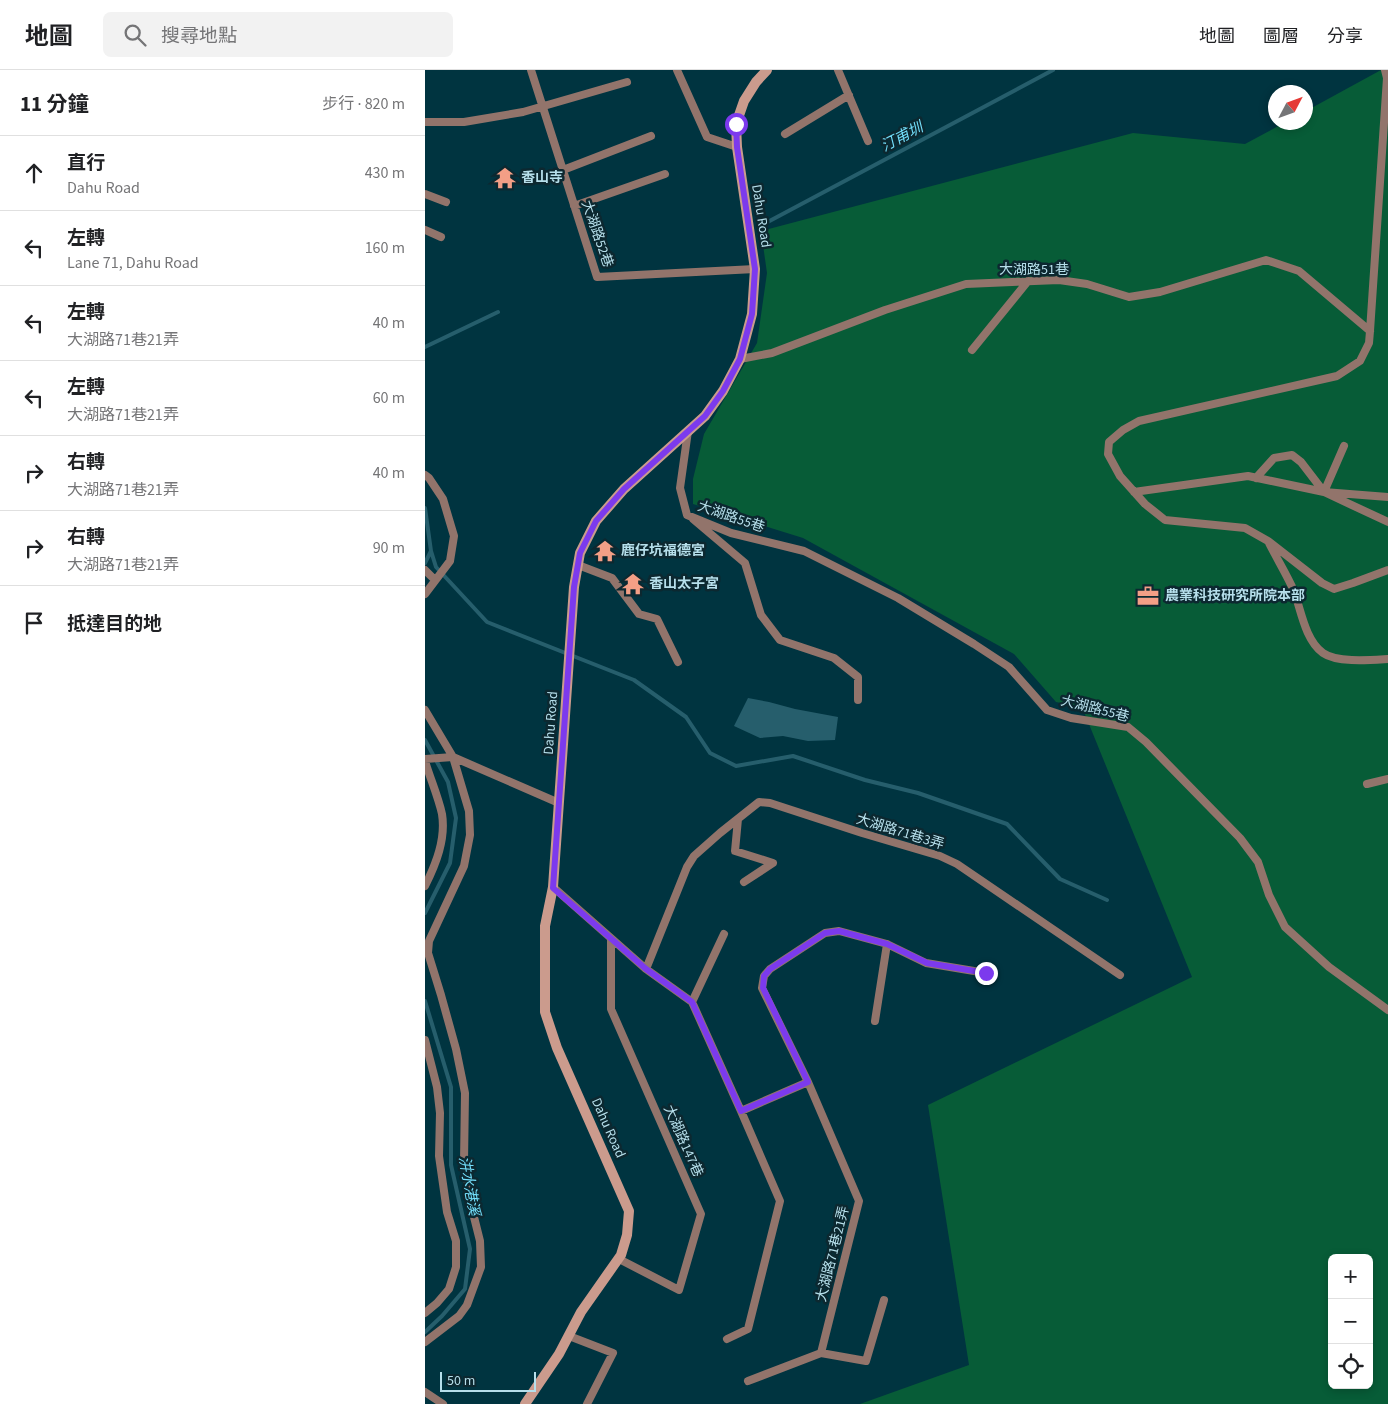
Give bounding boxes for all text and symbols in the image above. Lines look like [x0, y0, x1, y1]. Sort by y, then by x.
search box [103, 12, 453, 57]
text: 地圖 [25, 19, 73, 54]
icon: search [121, 21, 149, 49]
text: 搜尋地點 [161, 23, 237, 50]
text: 地圖 [1199, 24, 1235, 49]
text: 圖層 [1263, 24, 1299, 49]
text: 分享 [1327, 24, 1363, 49]
north arrow [1268, 85, 1313, 130]
text: 11 分鐘 [20, 89, 88, 119]
text: 步行 · 820 m [322, 93, 405, 115]
route start [725, 113, 748, 136]
water label: 汀甫圳 [877, 116, 929, 157]
text: 直行 [67, 150, 105, 177]
icon: ahead [20, 159, 48, 187]
text: 430 m [365, 162, 405, 184]
temple icon: 香山寺 [492, 165, 518, 191]
place label: 香山寺 [521, 168, 563, 188]
text: Dahu Road [67, 177, 140, 199]
street label: Dahu Road [746, 183, 776, 249]
street label: 大湖路52巷 [576, 198, 618, 270]
text: 左轉 [67, 225, 105, 252]
icon: left [20, 234, 48, 262]
text: 160 m [365, 237, 405, 259]
text: Lane 71, Dahu Road [67, 252, 199, 274]
street label: 大湖路51巷 [999, 260, 1069, 280]
text: 左轉 [67, 299, 105, 326]
icon: left [20, 309, 48, 337]
text: 40 m [373, 312, 405, 334]
text: 大湖路71巷21弄 [67, 329, 179, 351]
text: 左轉 [67, 374, 105, 401]
icon: left [20, 384, 48, 412]
text: 60 m [373, 387, 405, 409]
text: 大湖路71巷21弄 [67, 404, 179, 426]
text: 右轉 [67, 449, 105, 476]
icon: right [20, 459, 48, 487]
text: 40 m [373, 462, 405, 484]
text: 大湖路71巷21弄 [67, 479, 179, 501]
street label: 大湖路55巷 [695, 496, 767, 538]
text: 右轉 [67, 524, 105, 551]
icon: right [20, 534, 48, 562]
text: 90 m [373, 537, 405, 559]
temple icon: 鹿仔坑福德宮 [592, 538, 618, 564]
place label: 鹿仔坑福德宮 [621, 541, 705, 561]
text: 大湖路71巷21弄 [67, 554, 179, 576]
temple icon: 香山太子宮 [620, 571, 646, 597]
place label: 香山太子宮 [649, 574, 719, 594]
office icon: 農業科技研究所院本部 [1135, 583, 1161, 609]
place label: 農業科技研究所院本部 [1165, 586, 1305, 606]
icon: arrive [20, 609, 48, 637]
text: 抵達目的地 [67, 611, 162, 638]
street label: Dahu Road [539, 691, 563, 755]
street label: 大湖路55巷 [1059, 691, 1131, 727]
street label: 大湖路71巷3弄 [854, 809, 946, 855]
route end [975, 962, 998, 985]
street label: Dahu Road [586, 1095, 630, 1161]
street label: 大湖路147巷 [658, 1102, 708, 1180]
water label: 汫水港溪 [453, 1155, 485, 1219]
street label: 大湖路71巷21弄 [811, 1204, 855, 1304]
map controls [1328, 1254, 1373, 1389]
button: + [1328, 1254, 1373, 1299]
button: − [1328, 1299, 1373, 1344]
button: locate [1328, 1344, 1373, 1389]
scale bar [440, 1369, 536, 1392]
text: 50 m [447, 1371, 475, 1391]

